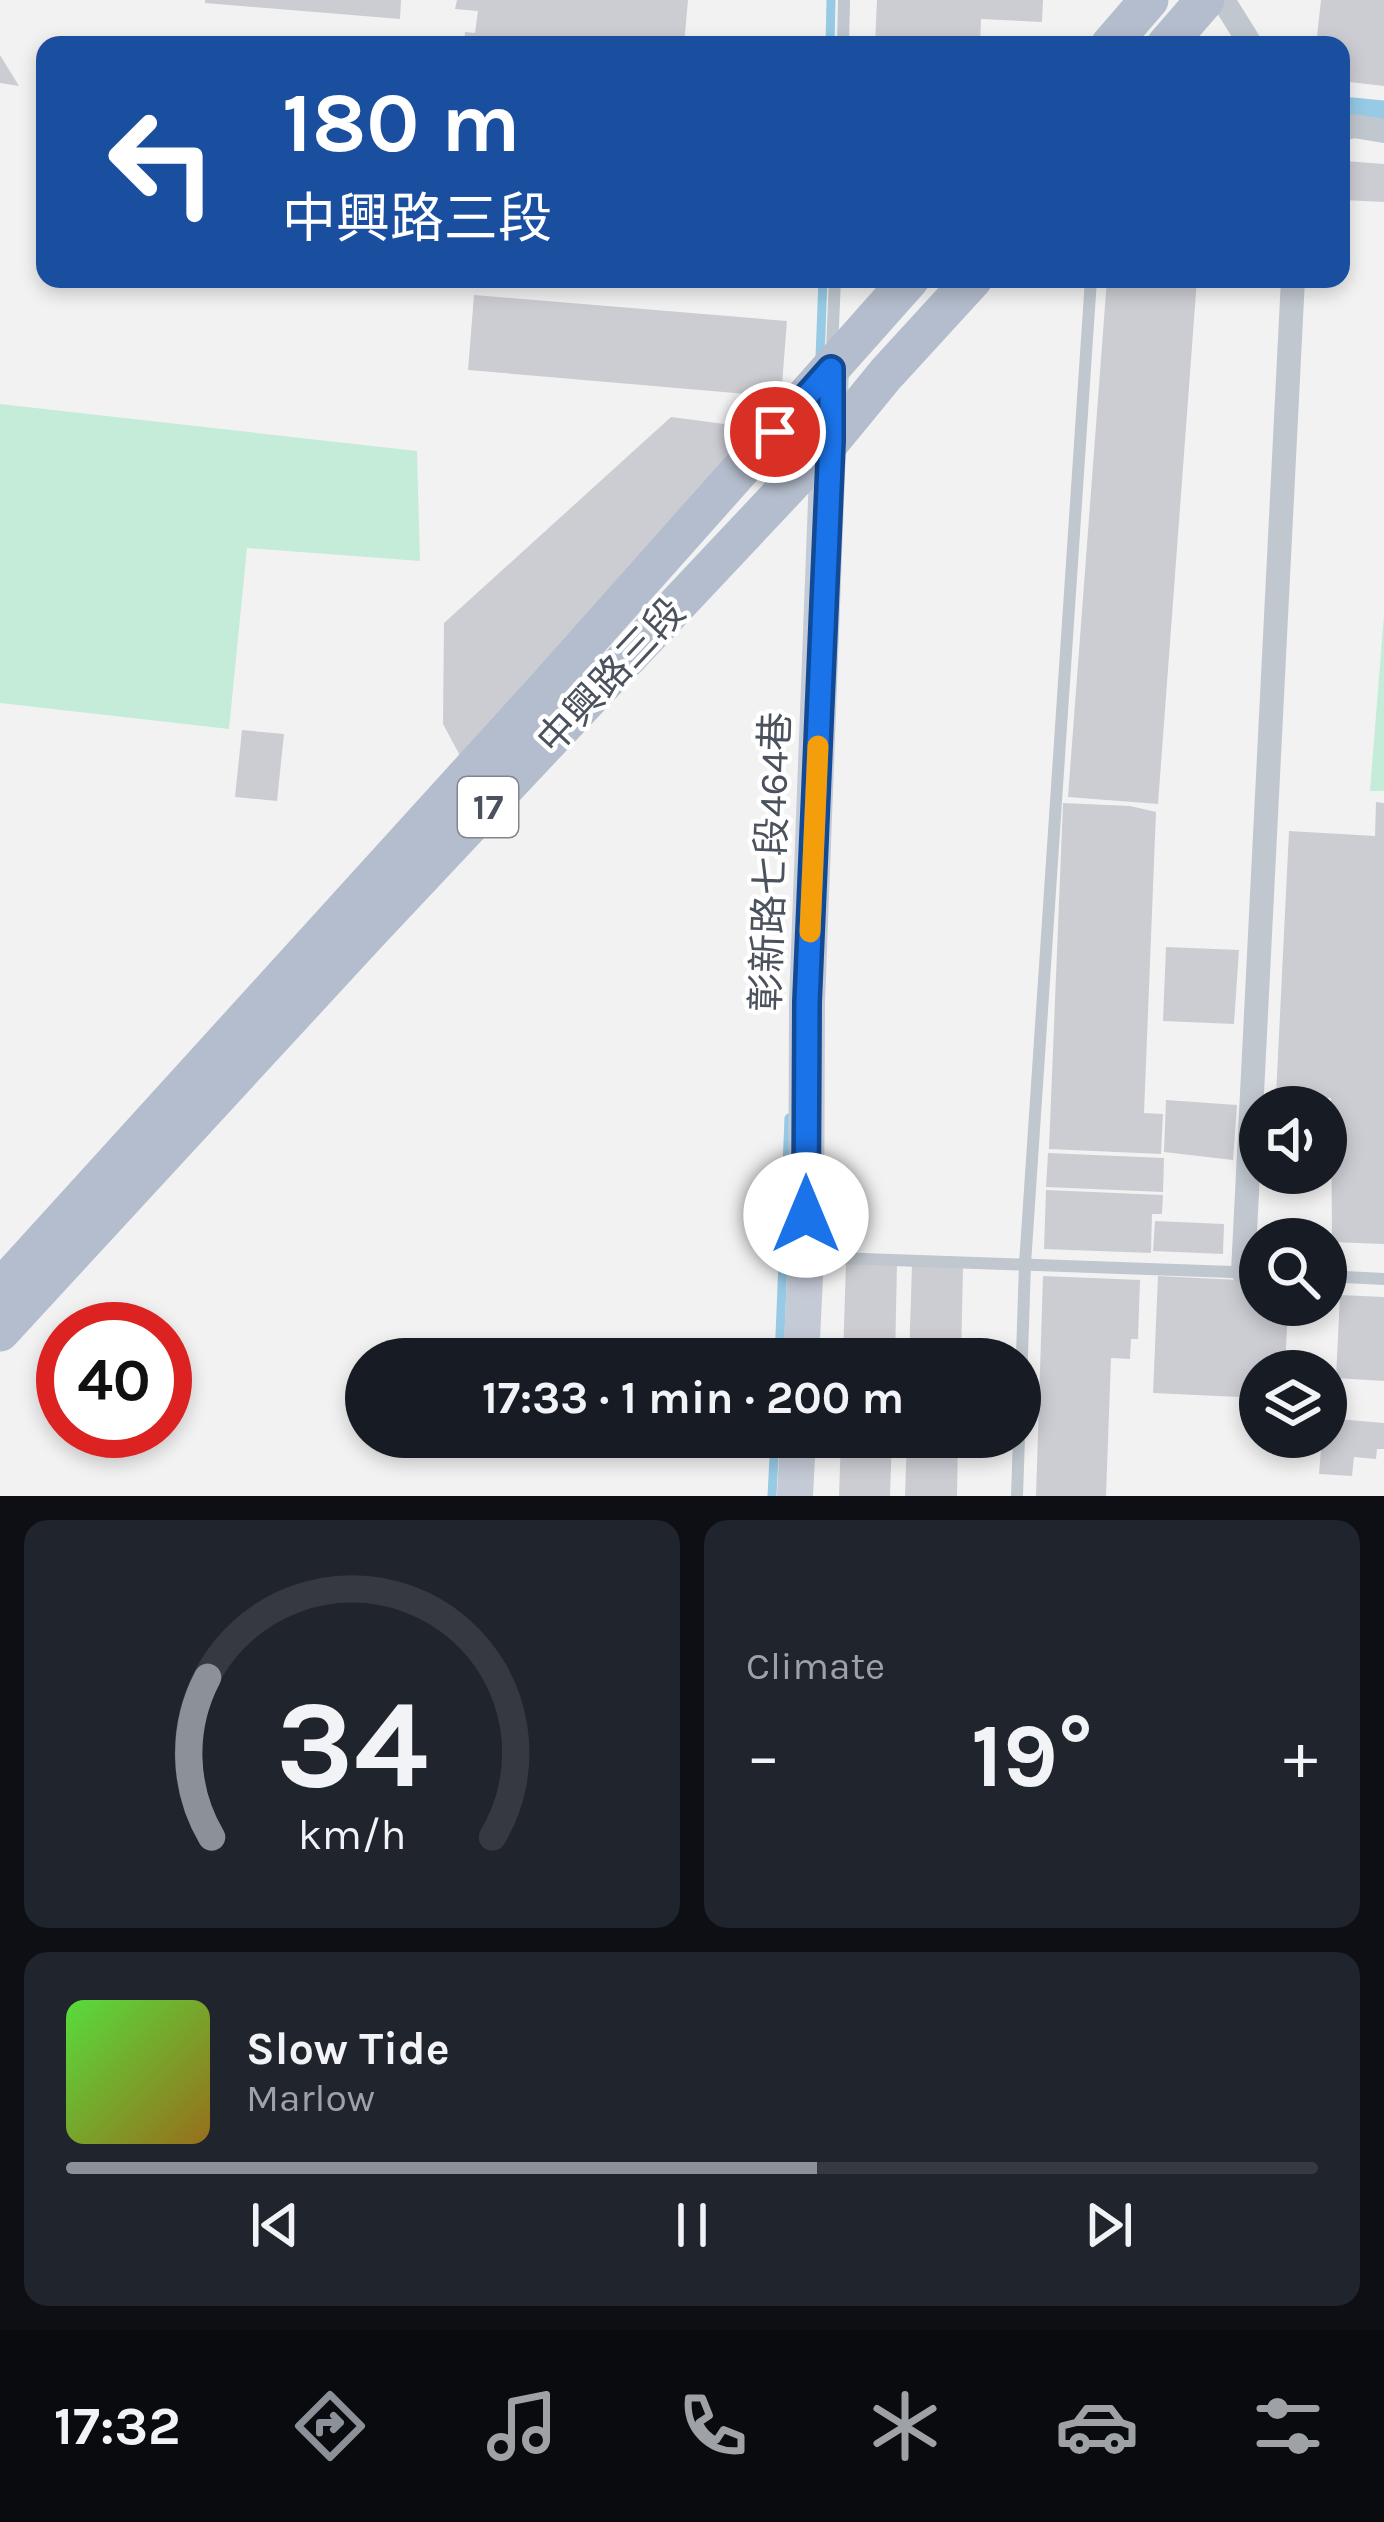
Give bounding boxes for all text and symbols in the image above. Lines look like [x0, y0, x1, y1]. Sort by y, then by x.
text: 180 m [282, 74, 520, 172]
icon: left [84, 84, 240, 240]
text: 中興路三段 [282, 187, 552, 251]
pin [724, 381, 826, 483]
icon: arrive [742, 399, 808, 465]
street label: 中興路三段 [528, 589, 694, 763]
street label: 彰新路七段464巷 [743, 711, 799, 1013]
road number: 17 [458, 777, 518, 837]
map controls [1239, 1086, 1347, 1458]
button: sound [1239, 1086, 1347, 1194]
position arrow [743, 1152, 869, 1278]
button: search [1239, 1218, 1347, 1326]
speed limit sign: 40 [36, 1302, 192, 1458]
button: layers [1239, 1350, 1347, 1458]
text: 17:33 · 1 min · 200 m [482, 1372, 904, 1424]
text: Climate [746, 1643, 885, 1689]
text: 34 [276, 1672, 428, 1817]
text: 19° [971, 1703, 1093, 1809]
text: − [746, 1717, 781, 1795]
text: + [1283, 1717, 1318, 1795]
text: km/h [298, 1810, 406, 1860]
text: Slow Tide [246, 2023, 450, 2075]
text: Marlow [246, 2075, 375, 2121]
icon: previous [242, 2192, 308, 2258]
icon: pause [659, 2192, 725, 2258]
icon: next [1076, 2192, 1142, 2258]
icon: directions [288, 2384, 372, 2468]
icon: music [480, 2384, 564, 2468]
icon: phone [671, 2384, 755, 2468]
icon: climate [863, 2384, 947, 2468]
icon: car [1055, 2384, 1139, 2468]
icon: filters [1246, 2384, 1330, 2468]
text: 17:32 [54, 2394, 181, 2458]

